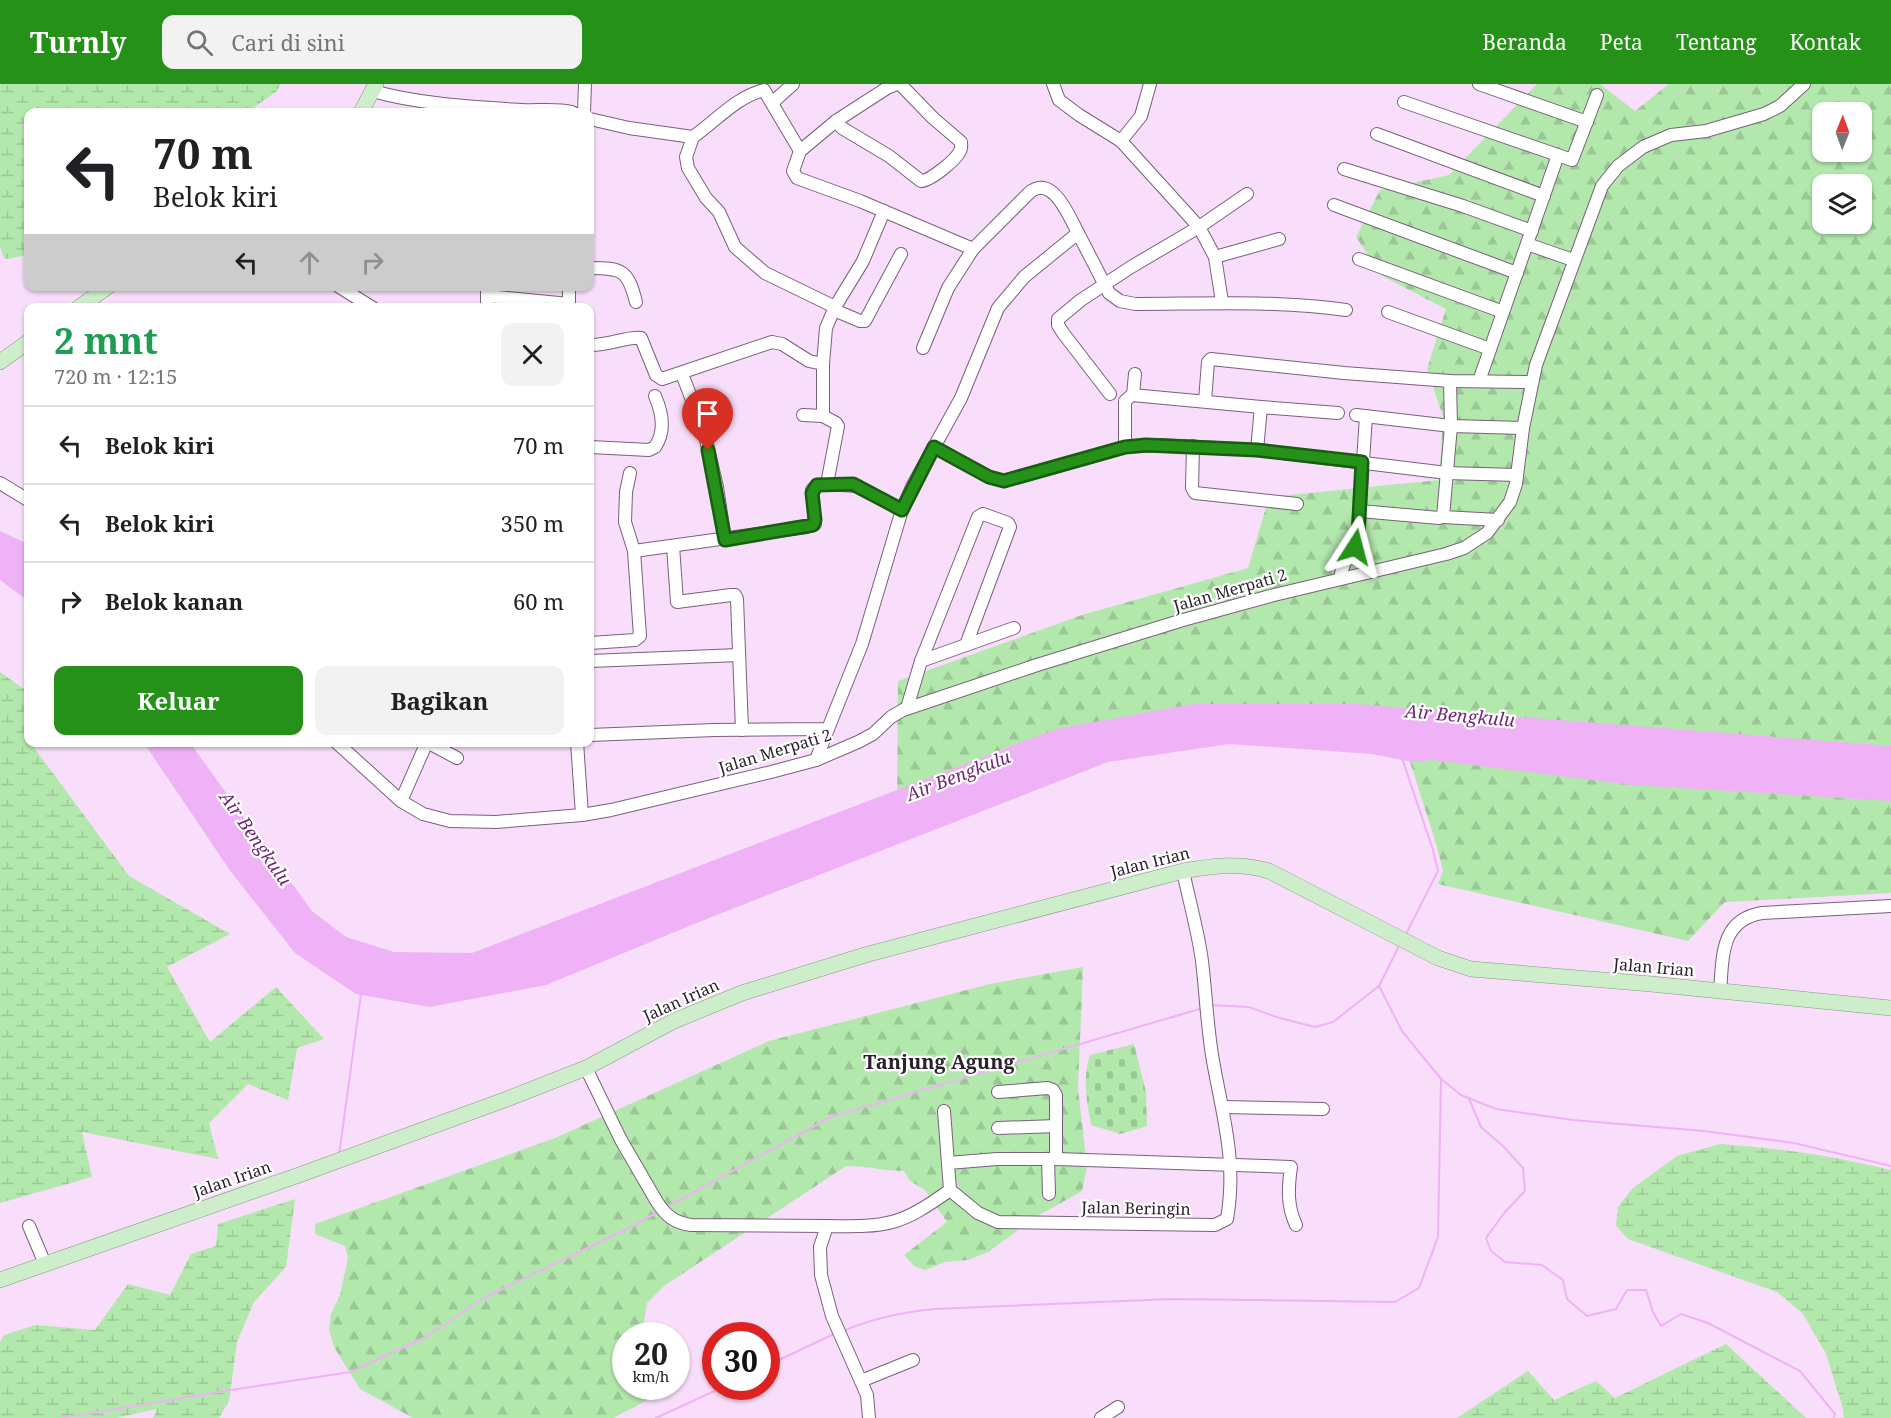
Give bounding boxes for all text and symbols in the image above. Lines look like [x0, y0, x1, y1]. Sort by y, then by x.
search box [162, 15, 582, 69]
text: Turnly [30, 23, 126, 61]
icon: search [183, 26, 216, 59]
text: Cari di sini [231, 27, 345, 57]
text: Beranda [1482, 28, 1567, 56]
text: Peta [1600, 28, 1643, 56]
text: Tentang [1676, 28, 1757, 56]
text: Kontak [1790, 28, 1861, 56]
north arrow [1812, 102, 1872, 162]
map controls [1812, 102, 1872, 234]
text: 70 m [153, 124, 253, 181]
icon: left [54, 132, 132, 210]
button: layers [1812, 174, 1872, 234]
text: Belok kiri [153, 178, 278, 215]
icon: left [230, 246, 263, 279]
icon: ahead [293, 246, 326, 279]
icon: right [356, 246, 389, 279]
text: 2 mnt [54, 316, 158, 365]
button: close [501, 323, 564, 386]
text: 720 m · 12:15 [54, 363, 177, 390]
pin [682, 388, 733, 450]
icon: arrive [691, 397, 724, 430]
icon: left [54, 429, 87, 462]
text: Belok kiri [105, 430, 214, 460]
text: 70 m [513, 430, 564, 460]
icon: left [54, 507, 87, 540]
text: Belok kiri [105, 508, 214, 538]
text: 350 m [501, 508, 564, 538]
position arrow [1323, 515, 1387, 579]
street label: Jalan Merpati 2 [1170, 563, 1289, 617]
icon: right [54, 585, 87, 618]
text: Belok kanan [105, 586, 243, 616]
text: 60 m [513, 586, 564, 616]
button: Keluar [54, 666, 303, 735]
button: Bagikan [315, 666, 564, 735]
water label: Air Bengkulu [1402, 698, 1516, 732]
street label: Jalan Merpati 2 [715, 723, 834, 779]
water label: Air Bengkulu [900, 744, 1014, 807]
water label: Air Bengkulu [213, 784, 297, 890]
street label: Jalan Irian [1107, 842, 1192, 883]
street label: Jalan Irian [1612, 952, 1695, 981]
street label: Jalan Irian [639, 973, 722, 1027]
district label: Tanjung Agung [863, 1048, 1016, 1075]
street label: Jalan Irian [189, 1155, 274, 1203]
street label: Jalan Beringin [1080, 1196, 1191, 1220]
speed limit sign: 30 [702, 1322, 780, 1400]
text: 20 [634, 1333, 668, 1374]
text: km/h [633, 1366, 669, 1386]

